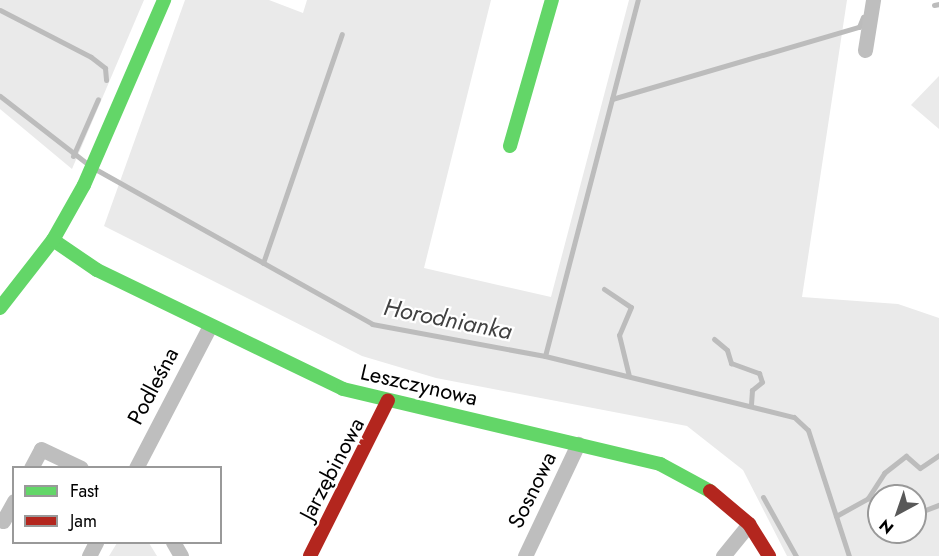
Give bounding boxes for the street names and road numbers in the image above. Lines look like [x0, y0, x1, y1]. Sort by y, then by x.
street label: Podleśna [122, 343, 184, 429]
street label: Leszczynowa [358, 359, 480, 411]
street label: Jarzębinowa [294, 413, 370, 525]
street label: Sosnowa [502, 447, 562, 533]

